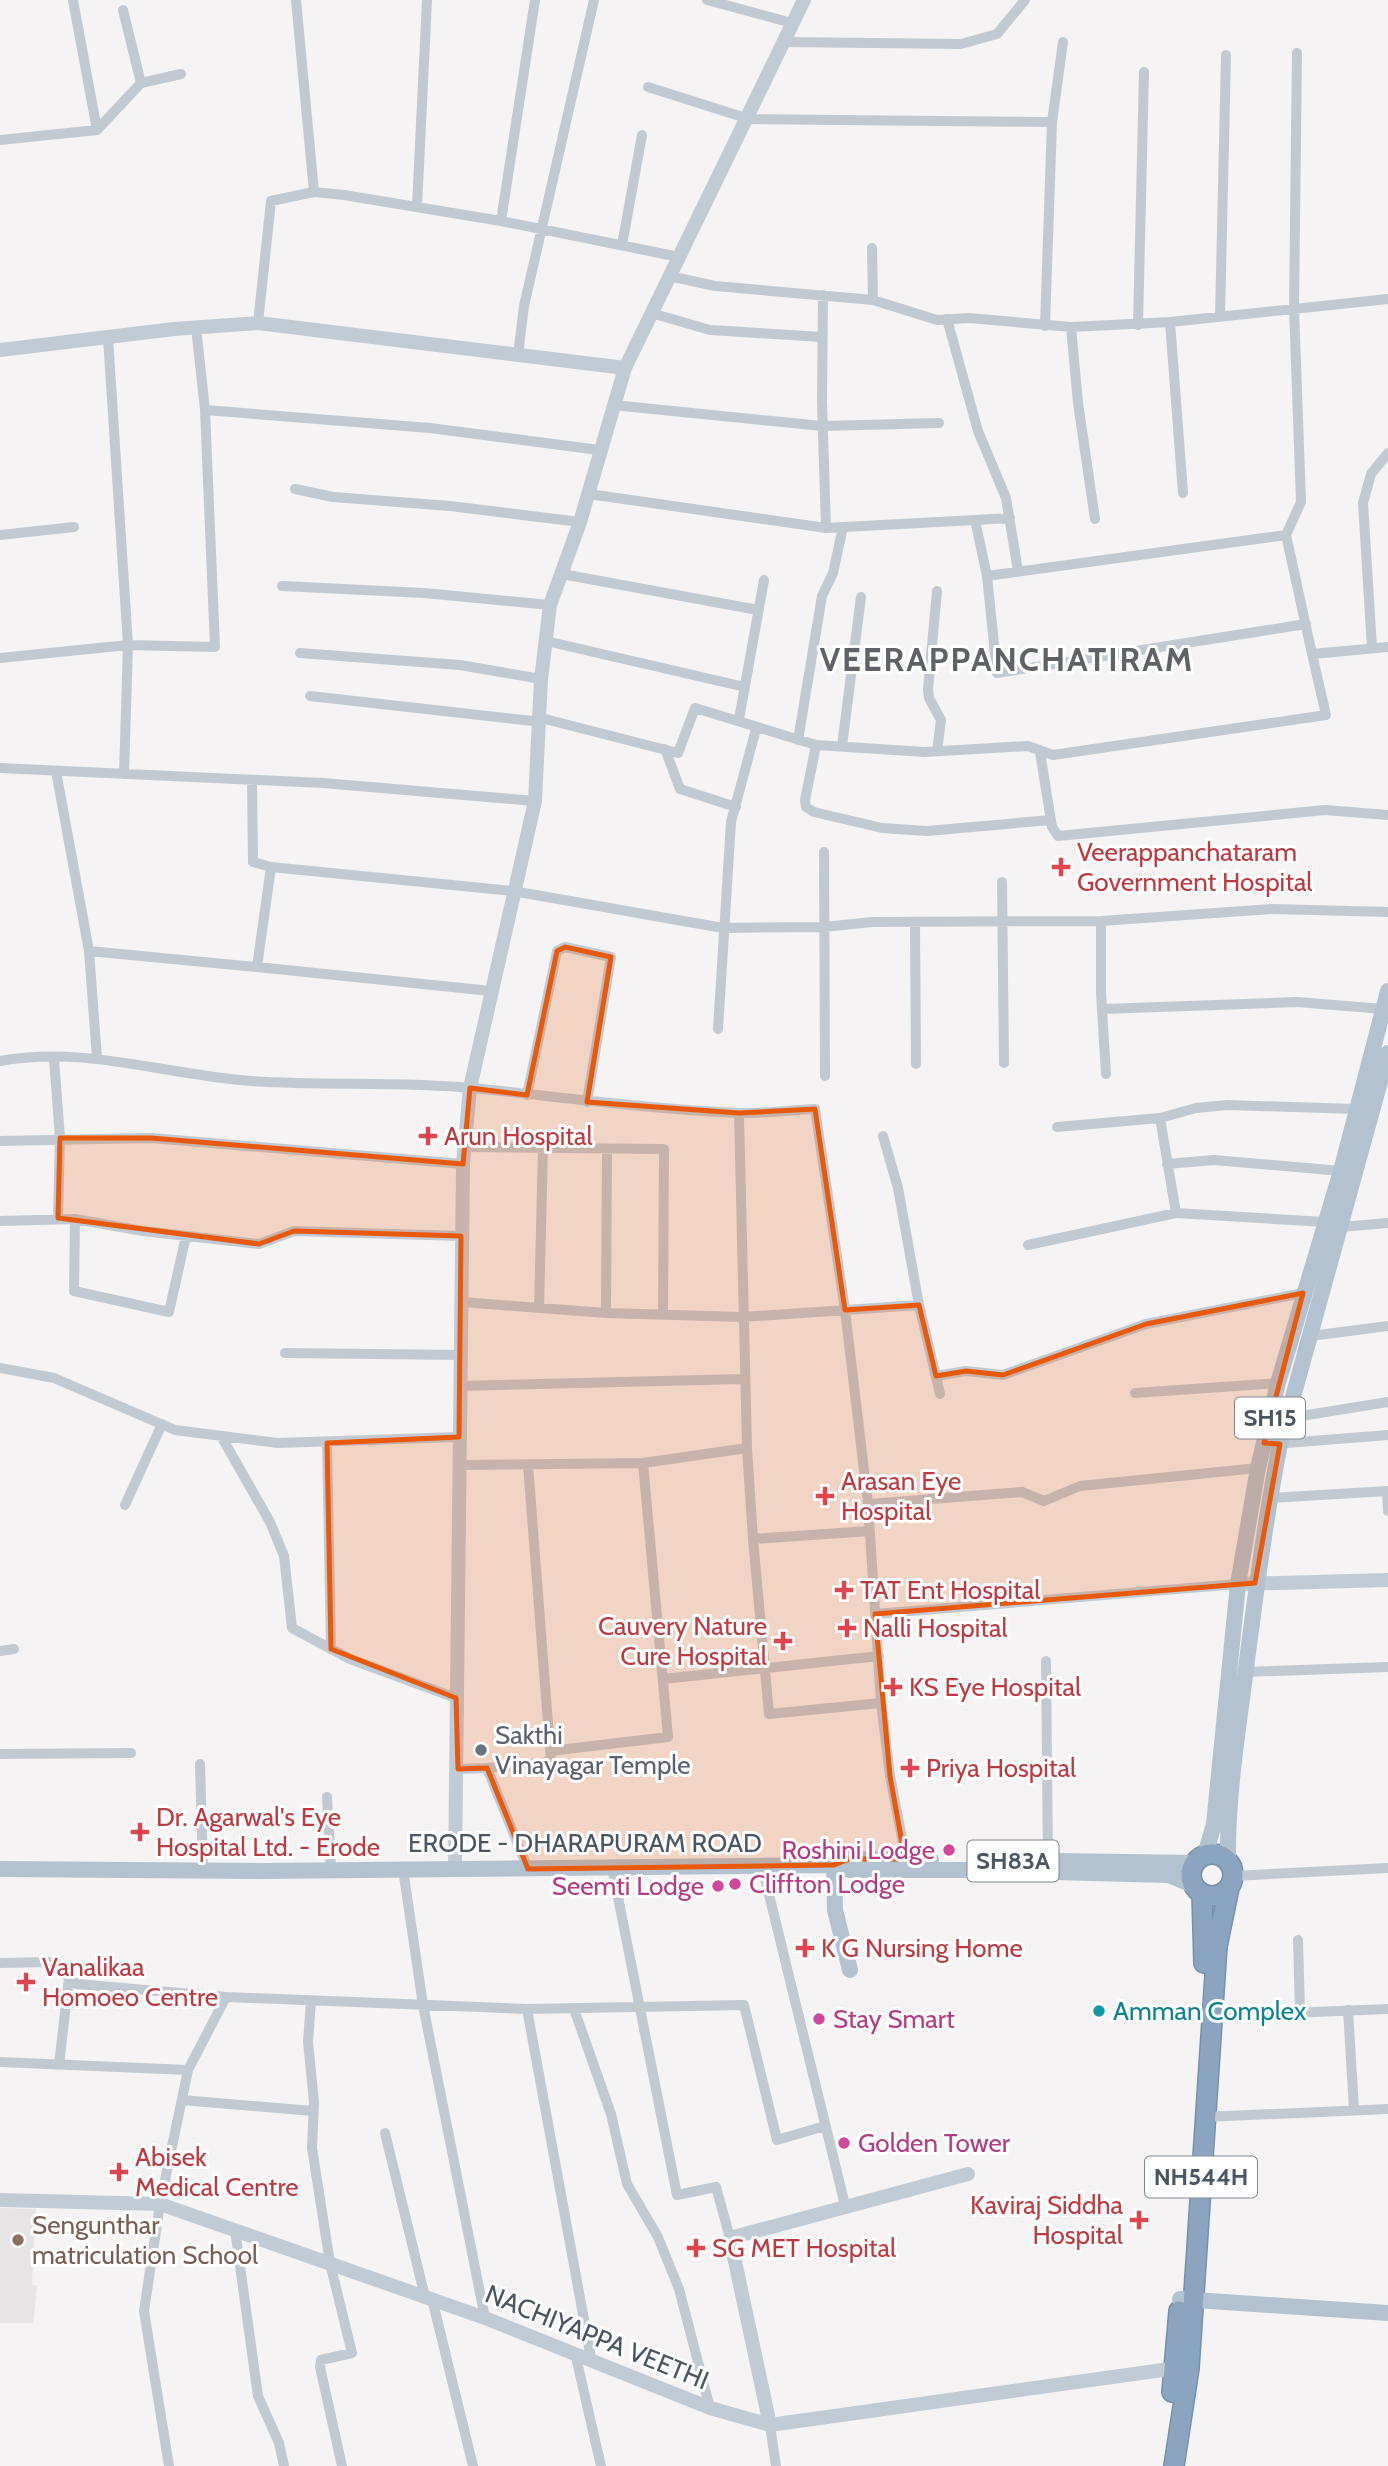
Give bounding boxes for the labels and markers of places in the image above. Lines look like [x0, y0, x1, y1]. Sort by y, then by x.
place label: Veerappanchataram Government Hospital [1077, 836, 1313, 898]
marker: Veerappanchataram Government Hospital [1051, 857, 1071, 877]
place label: Arun Hospital [444, 1120, 593, 1152]
marker: Arun Hospital [418, 1126, 438, 1146]
place label: Arasan Eye Hospital [841, 1465, 961, 1527]
marker: Arasan Eye Hospital [815, 1486, 835, 1506]
place label: TAT Ent Hospital [860, 1574, 1040, 1606]
marker: TAT Ent Hospital [834, 1580, 854, 1600]
place label: Cauvery Nature Cure Hospital [598, 1610, 767, 1672]
place label: Nalli Hospital [863, 1612, 1008, 1644]
marker: Nalli Hospital [837, 1618, 857, 1638]
marker: Cauvery Nature Cure Hospital [773, 1631, 793, 1651]
place label: KS Eye Hospital [909, 1671, 1081, 1703]
marker: KS Eye Hospital [883, 1677, 903, 1697]
place label: Sakthi Vinayagar Temple [495, 1719, 691, 1781]
marker: Sakthi Vinayagar Temple [473, 1742, 489, 1758]
place label: Priya Hospital [926, 1752, 1076, 1784]
marker: Priya Hospital [900, 1758, 920, 1778]
place label: Dr. Agarwal's Eye Hospital Ltd. - Erode [156, 1801, 380, 1863]
marker: Dr. Agarwal's Eye Hospital Ltd. - Erode [130, 1822, 150, 1842]
place label: Roshini Lodge [781, 1834, 935, 1866]
marker: Roshini Lodge [941, 1842, 957, 1858]
place label: Cliffton Lodge [749, 1868, 905, 1900]
place label: Seemti Lodge [552, 1870, 704, 1902]
marker: Cliffton Lodge [727, 1876, 743, 1892]
marker: Seemti Lodge [710, 1878, 726, 1894]
place label: K G Nursing Home [821, 1932, 1023, 1964]
marker: K G Nursing Home [795, 1938, 815, 1958]
place label: Vanalikaa Homoeo Centre [42, 1951, 218, 2013]
marker: Vanalikaa Homoeo Centre [16, 1972, 36, 1992]
place label: Amman Complex [1113, 1995, 1307, 2027]
place label: Stay Smart [833, 2003, 955, 2035]
marker: Amman Complex [1091, 2003, 1107, 2019]
marker: Stay Smart [811, 2011, 827, 2027]
place label: Golden Tower [858, 2127, 1011, 2159]
marker: Golden Tower [836, 2135, 852, 2151]
place label: Abisek Medical Centre [135, 2141, 299, 2203]
marker: Abisek Medical Centre [109, 2162, 129, 2182]
place label: Kaviraj Siddha Hospital [970, 2189, 1124, 2251]
place label: Sengunthar matriculation School [32, 2209, 258, 2271]
marker: Kaviraj Siddha Hospital [1129, 2210, 1149, 2230]
marker: Sengunthar matriculation School [10, 2232, 26, 2248]
place label: SG MET Hospital [712, 2232, 896, 2264]
marker: SG MET Hospital [686, 2238, 706, 2258]

